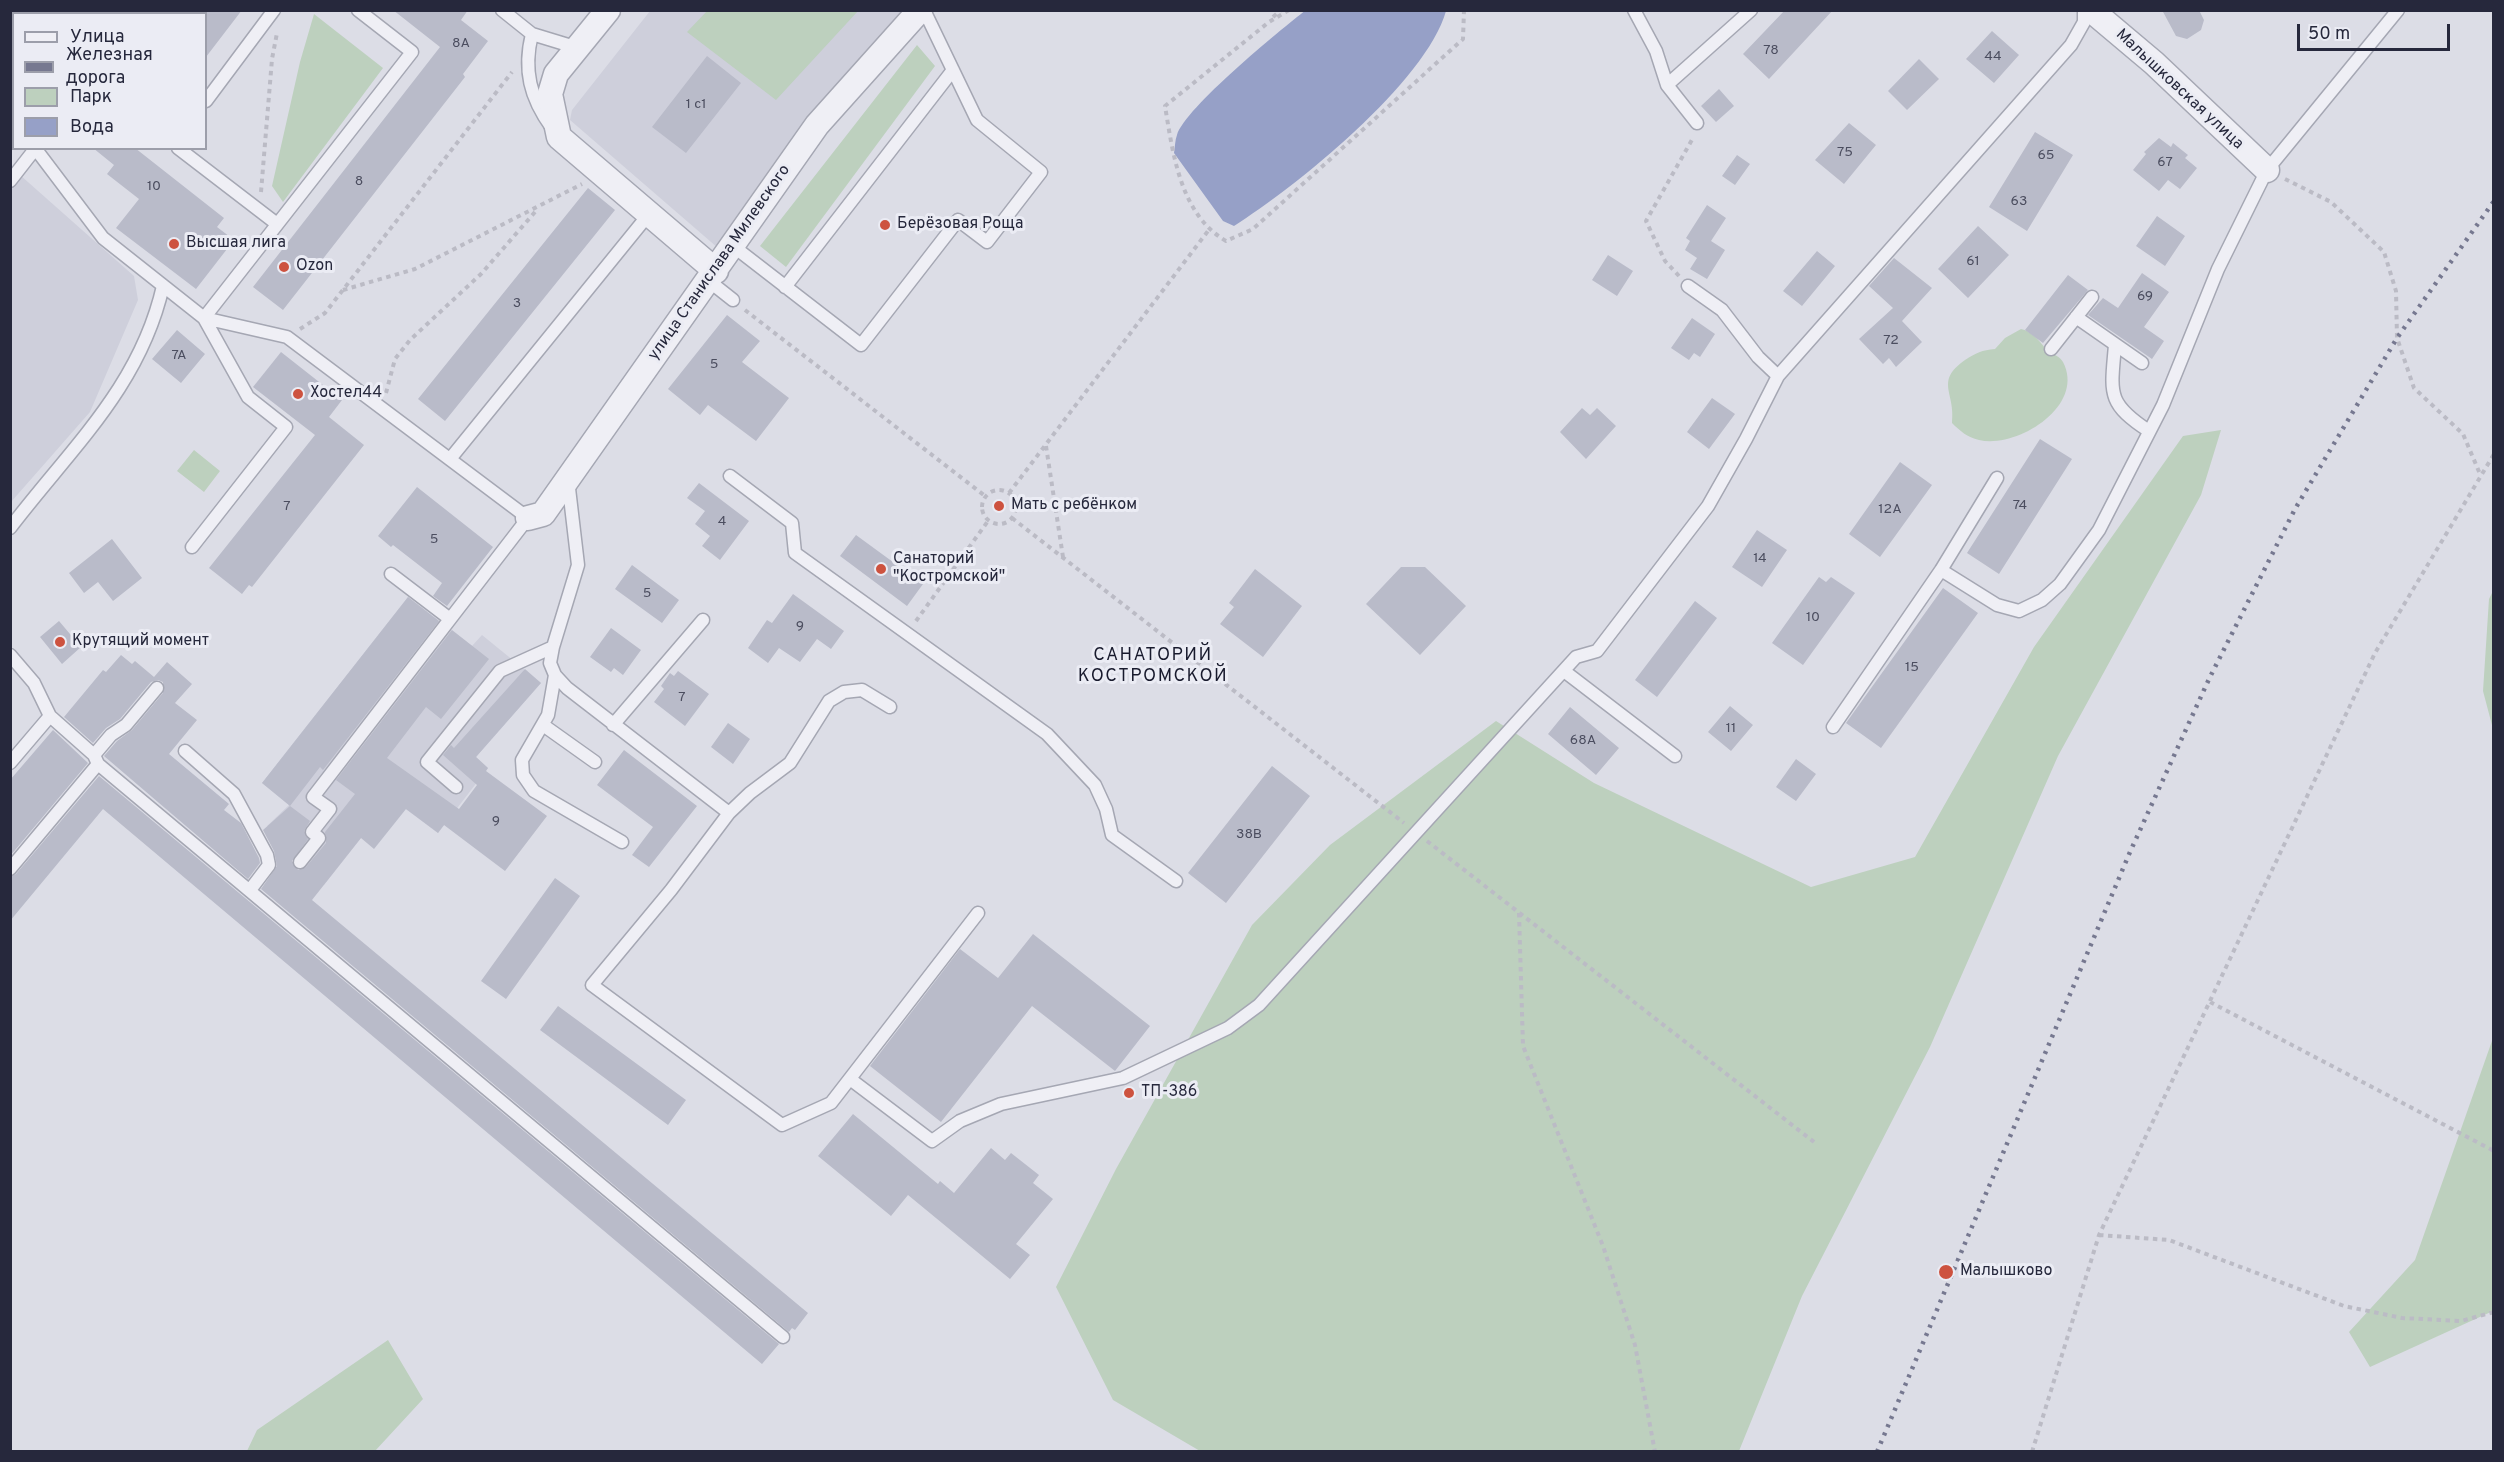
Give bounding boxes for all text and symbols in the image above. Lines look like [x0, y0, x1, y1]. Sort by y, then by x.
legend [12, 12, 207, 150]
scale bar [2300, 12, 2453, 50]
text: 50 m [2308, 23, 2350, 46]
text: Улица [70, 26, 124, 49]
street label: Малышковская улица [2111, 26, 2247, 154]
house number: 8А [452, 36, 470, 52]
house number: 78 [1763, 43, 1779, 59]
text: Железная дорога [66, 44, 153, 90]
house number: 44 [1984, 49, 2002, 65]
text: Парк [70, 86, 112, 109]
house number: 1 с1 [686, 97, 706, 113]
text: Вода [70, 116, 114, 139]
house number: 75 [1837, 145, 1853, 161]
house number: 65 [2037, 148, 2055, 164]
house number: 67 [2157, 155, 2173, 171]
street label: улица Станислава Милевского [645, 162, 795, 364]
house number: 8 [355, 174, 363, 190]
house number: 10 [147, 179, 161, 195]
house number: 63 [2011, 194, 2027, 210]
place label: Берёзовая Роща [897, 215, 1023, 235]
marker: Берёзовая Роща [878, 218, 892, 232]
place label: Высшая лига [186, 234, 286, 254]
marker: Высшая лига [167, 237, 181, 251]
house number: 61 [1966, 254, 1980, 270]
place label: Ozon [296, 257, 333, 277]
marker: Ozon [277, 260, 291, 274]
house number: 69 [2137, 289, 2153, 305]
house number: 3 [513, 296, 521, 312]
house number: 72 [1883, 333, 1899, 349]
house number: 7А [171, 348, 187, 364]
house number: 5 [710, 357, 718, 373]
place label: Хостел44 [310, 384, 382, 404]
marker: Хостел44 [291, 387, 305, 401]
place label: Мать с ребёнком [1011, 496, 1137, 516]
house number: 74 [2013, 498, 2027, 514]
house number: 7 [283, 499, 291, 515]
marker: Мать с ребёнком [992, 499, 1006, 513]
house number: 12А [1878, 502, 1902, 518]
house number: 4 [718, 514, 726, 530]
house number: 5 [430, 532, 438, 548]
place label: Санаторий "Костромской" [893, 550, 1005, 588]
house number: 14 [1753, 551, 1767, 567]
marker: Санаторий "Костромской" [874, 562, 888, 576]
house number: 5 [643, 586, 651, 602]
house number: 10 [1806, 610, 1820, 626]
house number: 9 [796, 619, 804, 635]
place label: Крутящий момент [72, 632, 209, 652]
marker: Крутящий момент [53, 635, 67, 649]
district label: САНАТОРИЙ КОСТРОМСКОЙ [1078, 645, 1228, 688]
house number: 15 [1905, 660, 1919, 676]
house number: 7 [678, 690, 686, 706]
house number: 11 [1726, 721, 1736, 737]
house number: 68А [1570, 733, 1596, 749]
house number: 9 [492, 814, 500, 830]
house number: 38В [1236, 827, 1262, 843]
place label: ТП-386 [1141, 1083, 1197, 1103]
marker: ТП-386 [1122, 1086, 1136, 1100]
place label: Малышково [1960, 1262, 2052, 1282]
marker: Малышково [1937, 1263, 1955, 1281]

